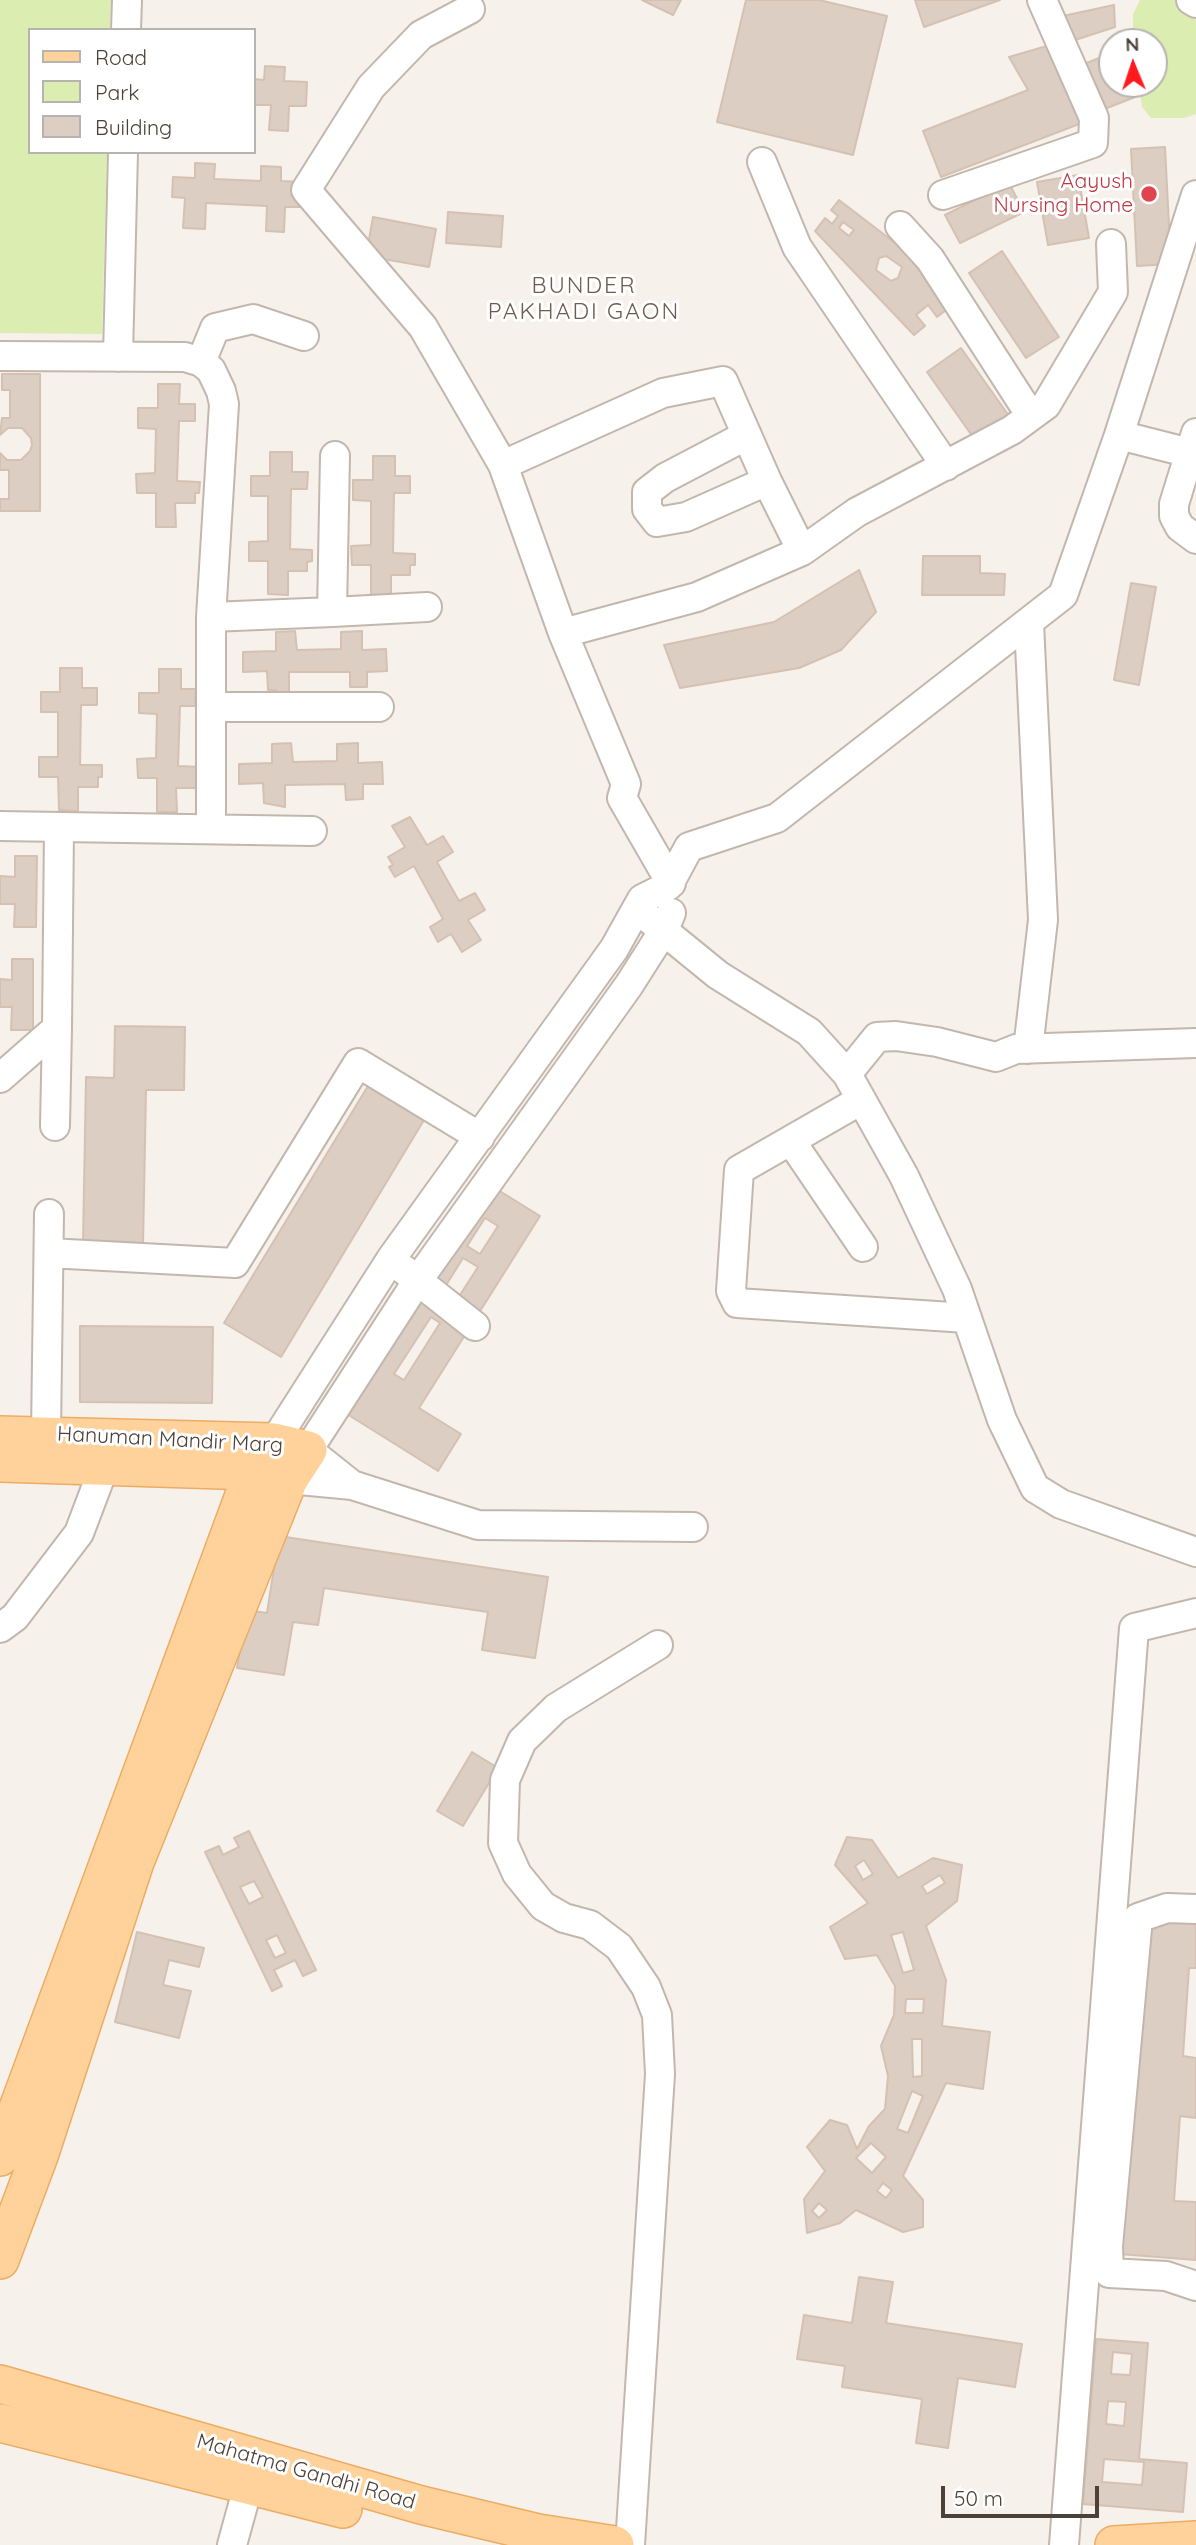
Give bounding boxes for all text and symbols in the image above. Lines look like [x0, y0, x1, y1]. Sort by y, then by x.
legend [28, 28, 256, 154]
north arrow [1098, 28, 1168, 98]
text: N [1125, 32, 1140, 56]
text: Road [95, 44, 147, 70]
text: Park [95, 79, 139, 105]
text: Building [95, 114, 172, 140]
place label: Aayush Nursing Home [994, 169, 1133, 219]
marker: Aayush Nursing Home [1139, 184, 1159, 204]
district label: BUNDER PAKHADI GAON [489, 272, 679, 326]
street label: Hanuman Mandir Marg [57, 1422, 283, 1458]
street label: Mahatma Gandhi Road [194, 2429, 418, 2515]
scale bar [944, 2472, 1102, 2516]
text: 50 m [954, 2485, 1003, 2511]

